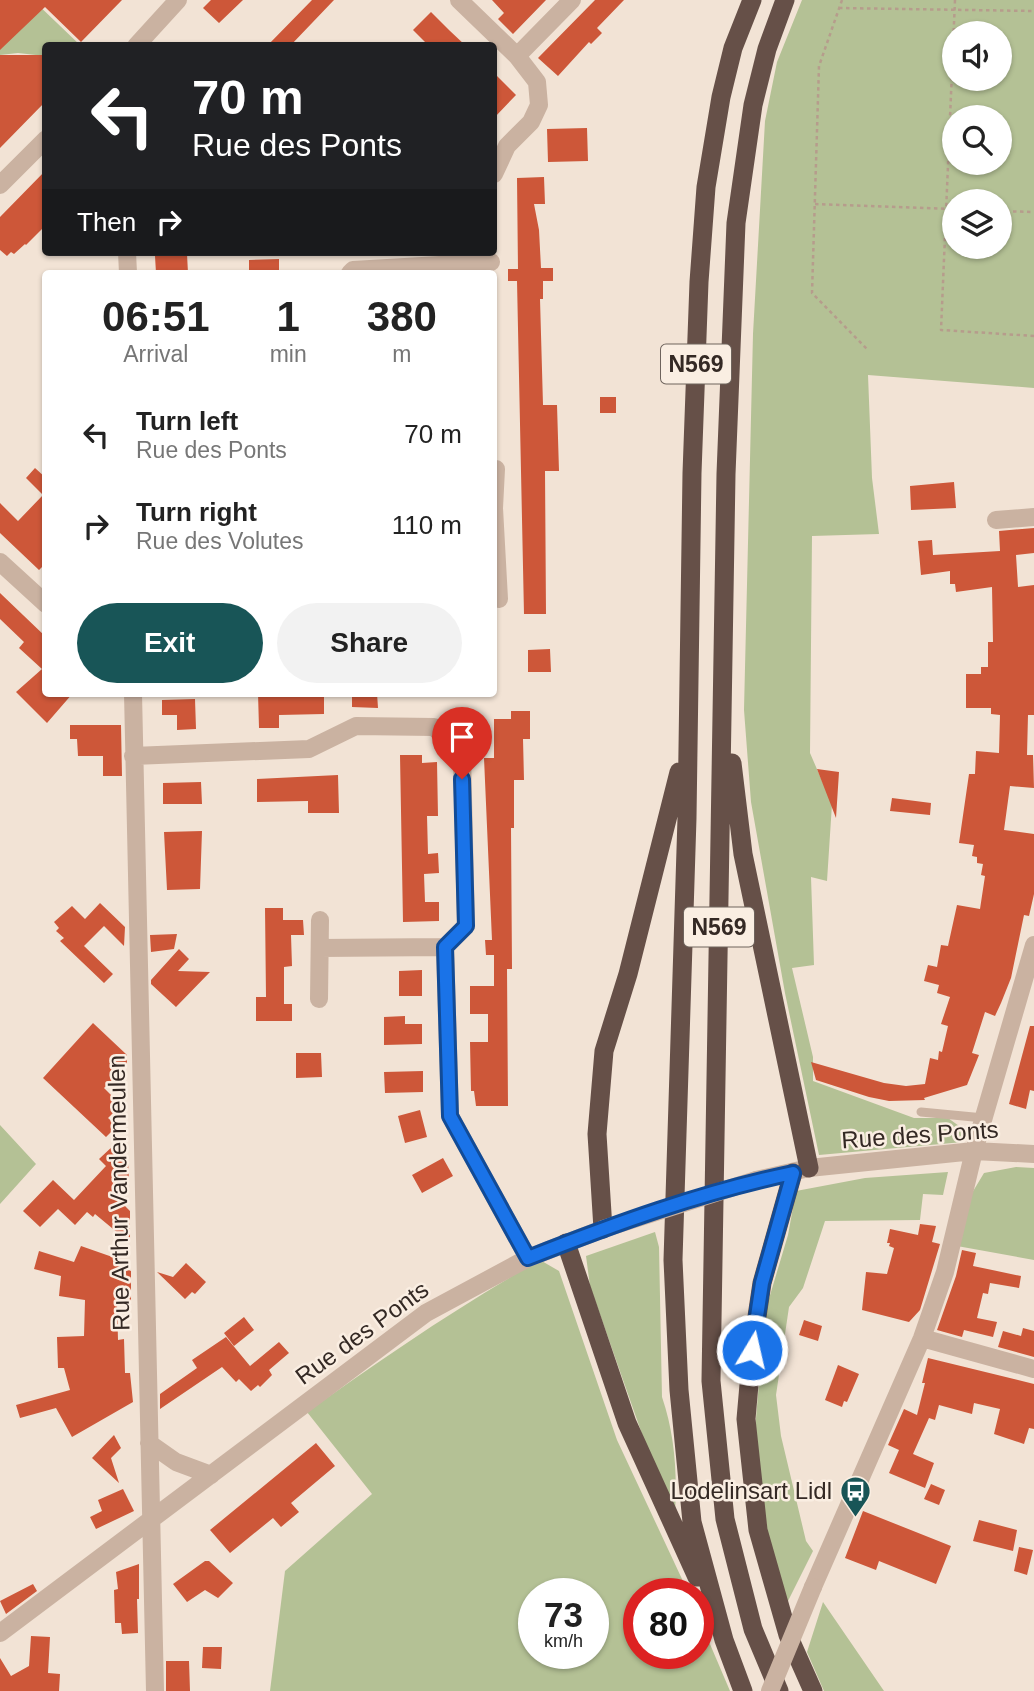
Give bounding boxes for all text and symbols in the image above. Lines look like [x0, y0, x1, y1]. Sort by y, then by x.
map controls [942, 21, 1012, 259]
button: sound [942, 21, 1012, 91]
icon: left [77, 70, 168, 161]
text: 70 m [192, 70, 304, 124]
button: search [942, 105, 1012, 175]
text: Rue des Ponts [192, 127, 402, 163]
button: layers [942, 189, 1012, 259]
icon: right [150, 203, 188, 241]
text: Then [77, 207, 136, 237]
text: 06:51 [102, 293, 210, 340]
text: 1 [276, 293, 300, 340]
text: 380 [367, 293, 437, 340]
text: Arrival [123, 341, 188, 367]
text: min [270, 341, 307, 367]
text: m [392, 341, 411, 367]
road number: N569 [661, 344, 731, 384]
text: Turn left [136, 406, 238, 436]
icon: left [77, 416, 115, 454]
text: 70 m [404, 419, 462, 449]
text: Rue des Ponts [136, 437, 287, 463]
text: Turn right [136, 497, 257, 527]
icon: right [77, 507, 115, 545]
text: 110 m [392, 510, 462, 540]
text: Rue des Volutes [136, 528, 304, 554]
button: Exit [77, 603, 263, 683]
button: Share [277, 603, 462, 683]
pin [432, 707, 492, 779]
icon: arrive [443, 718, 481, 756]
road number: N569 [684, 908, 754, 946]
street label: Rue Arthur Vandermeulen [103, 1055, 134, 1331]
street label: Rue des Ponts [840, 1116, 999, 1153]
street label: Rue des Ponts [290, 1275, 433, 1390]
position arrow [715, 1313, 789, 1387]
bus stop icon: Lodelinsart Lidl [838, 1474, 872, 1518]
place label: Lodelinsart Lidl [671, 1477, 832, 1504]
speed limit sign: 80 [623, 1578, 714, 1669]
text: 73 [544, 1595, 583, 1634]
text: km/h [544, 1631, 583, 1651]

